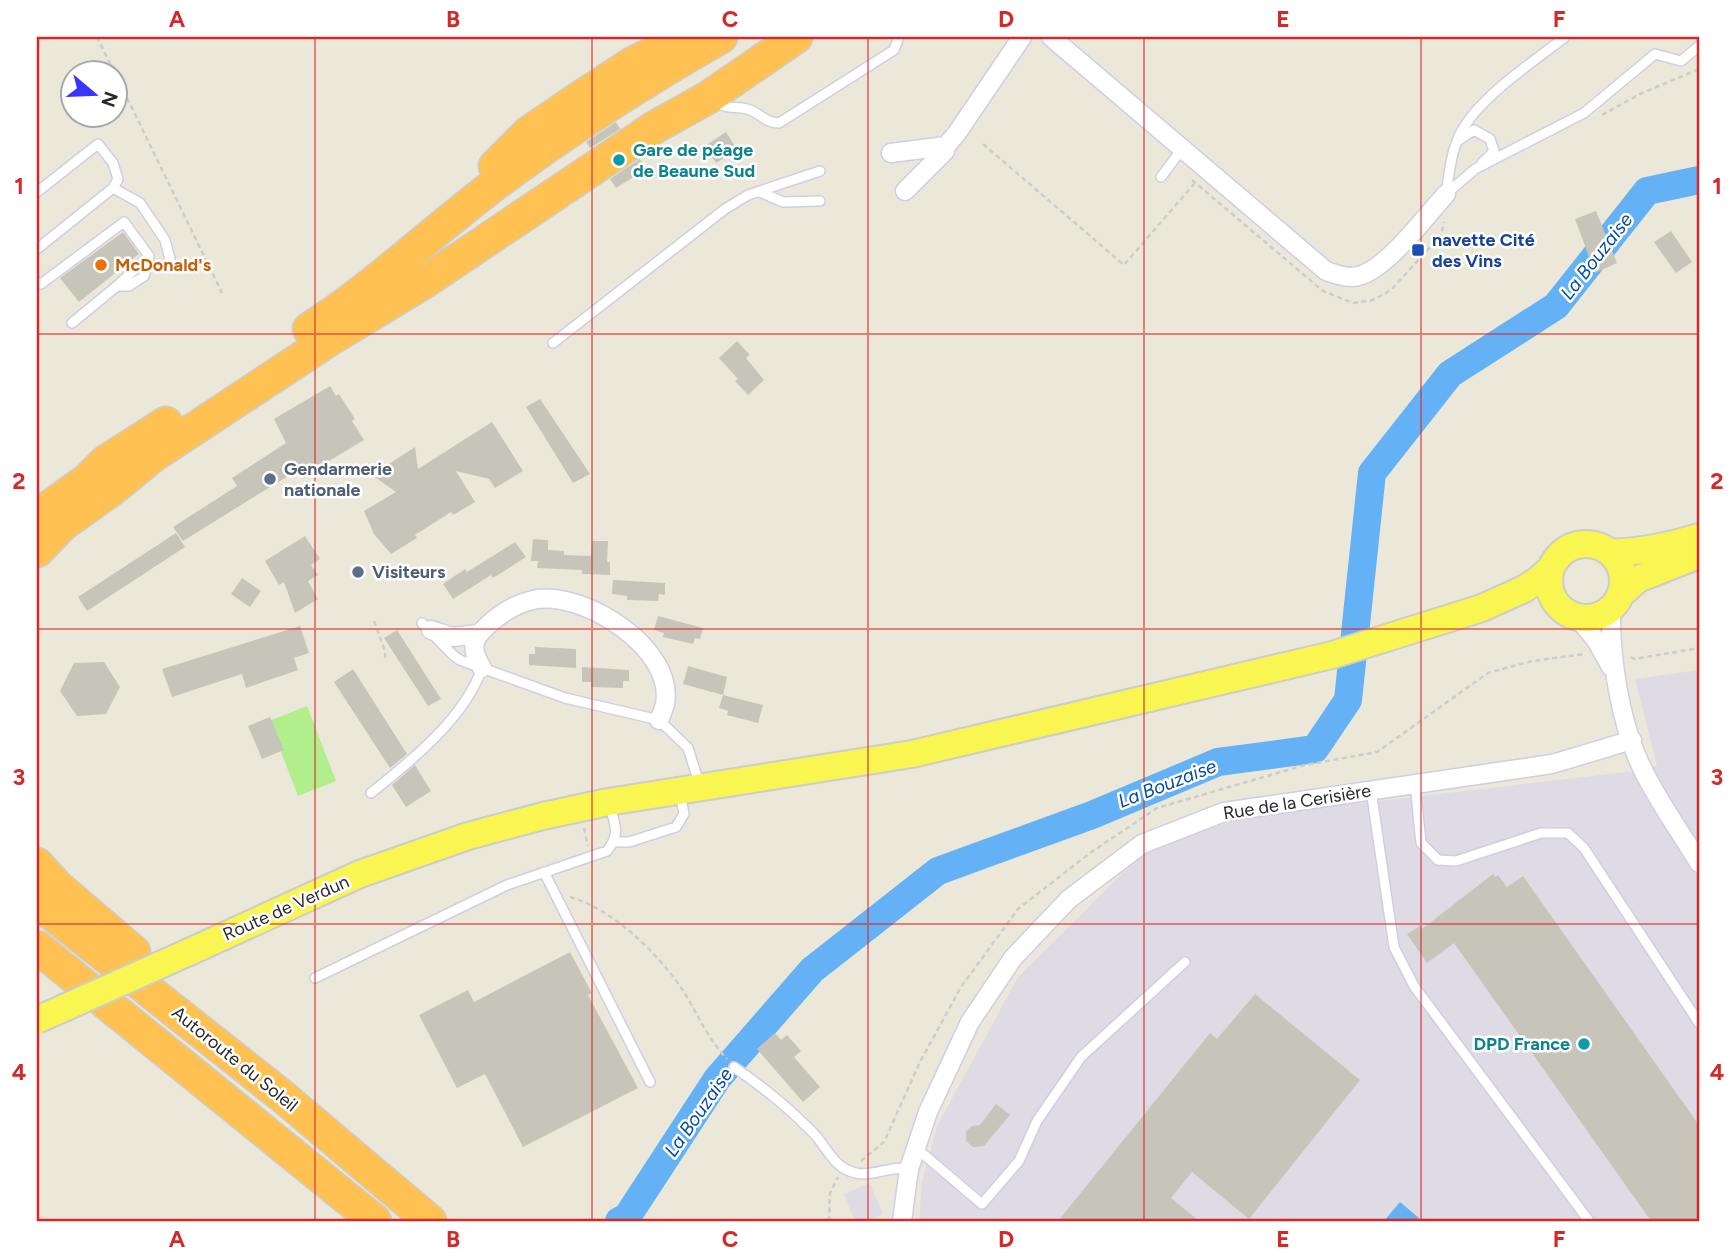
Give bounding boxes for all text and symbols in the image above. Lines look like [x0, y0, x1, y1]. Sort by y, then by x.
text: A [169, 5, 186, 33]
text: B [446, 5, 460, 33]
text: C [722, 5, 739, 33]
text: D [998, 5, 1014, 33]
text: E [1276, 5, 1290, 33]
text: F [1553, 5, 1566, 33]
north arrow [60, 60, 130, 130]
text: N [96, 89, 123, 110]
place label: Gare de péage de Beaune Sud [633, 139, 755, 182]
marker: Gare de péage de Beaune Sud [611, 152, 627, 168]
text: 1 [14, 172, 24, 200]
text: 1 [1712, 172, 1722, 200]
water label: La Bouzaise [1556, 208, 1638, 304]
place label: navette Cité des Vins [1432, 229, 1535, 272]
marker: navette Cité des Vins [1410, 242, 1426, 258]
place label: McDonald's [115, 254, 212, 276]
marker: McDonald's [93, 257, 109, 273]
place label: Gendarmerie nationale [284, 458, 392, 501]
text: 2 [12, 467, 26, 495]
text: 2 [1710, 467, 1724, 495]
marker: Gendarmerie nationale [262, 471, 278, 487]
place label: Visiteurs [372, 561, 446, 583]
marker: Visiteurs [350, 564, 366, 580]
water label: La Bouzaise [1115, 754, 1220, 813]
text: 3 [13, 763, 25, 791]
text: 3 [1711, 763, 1723, 791]
street label: Rue de la Cerisière [1222, 779, 1373, 825]
street label: Route de Verdun [219, 870, 353, 946]
street label: Autoroute du Soleil [168, 1002, 302, 1116]
place label: DPD France [1473, 1033, 1570, 1055]
marker: DPD France [1576, 1036, 1592, 1052]
text: 4 [12, 1058, 26, 1086]
text: 4 [1710, 1058, 1724, 1086]
water label: La Bouzaise [659, 1063, 738, 1161]
text: A [169, 1225, 186, 1253]
text: B [446, 1225, 460, 1253]
text: C [722, 1225, 739, 1253]
text: D [998, 1225, 1014, 1253]
text: E [1276, 1225, 1290, 1253]
text: F [1553, 1225, 1566, 1253]

